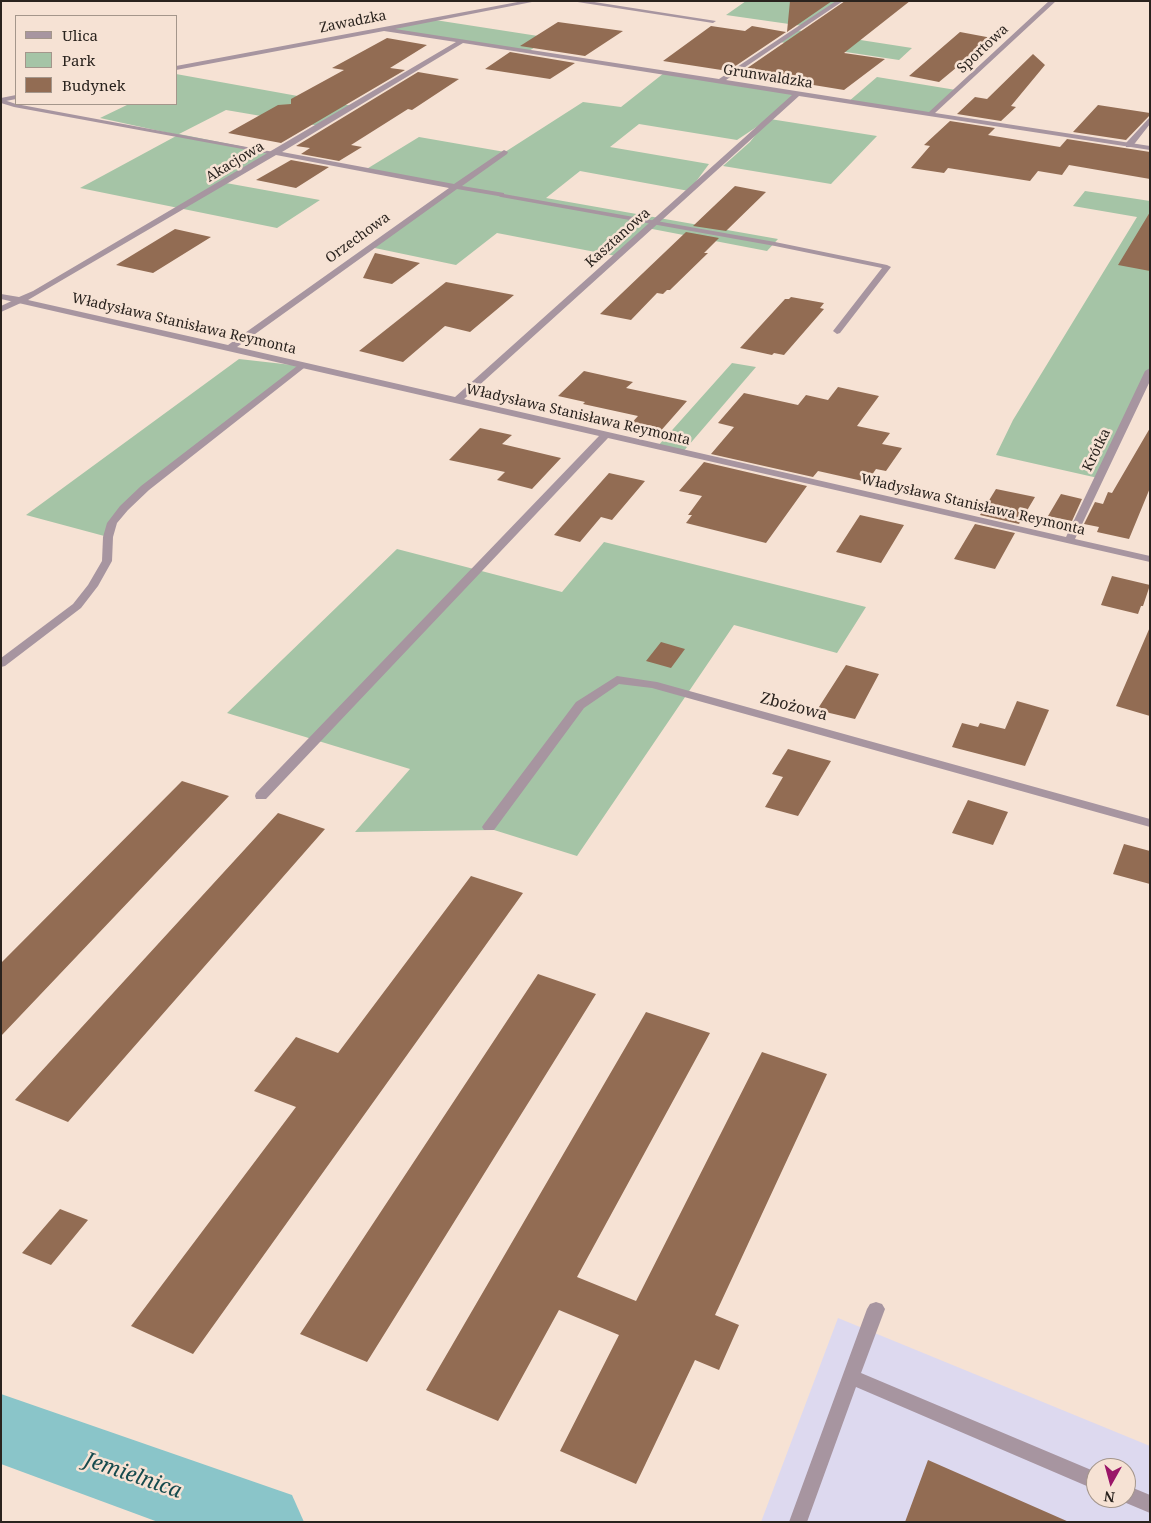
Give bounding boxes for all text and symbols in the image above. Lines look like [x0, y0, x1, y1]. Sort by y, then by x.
street label: Zawadzka [318, 7, 388, 37]
legend [15, 15, 178, 105]
street label: Sportowa [954, 21, 1012, 77]
text: Ulica [62, 25, 98, 45]
text: Park [62, 50, 95, 70]
street label: Grunwaldzka [722, 62, 814, 92]
text: Budynek [62, 75, 126, 95]
street label: Akacjowa [203, 138, 267, 186]
street label: Kasztanowa [582, 205, 654, 271]
street label: Orzechowa [323, 209, 393, 267]
street label: Władysława Stanisława Reymonta [70, 290, 298, 358]
street label: Władysława Stanisława Reymonta [464, 381, 692, 449]
street label: Krótka [1079, 426, 1115, 474]
street label: Władysława Stanisława Reymonta [859, 471, 1087, 539]
street label: Zbożowa [758, 689, 830, 725]
water label: Jemielnica [81, 1448, 185, 1504]
north arrow [1086, 1458, 1136, 1508]
text: N [1103, 1487, 1116, 1507]

